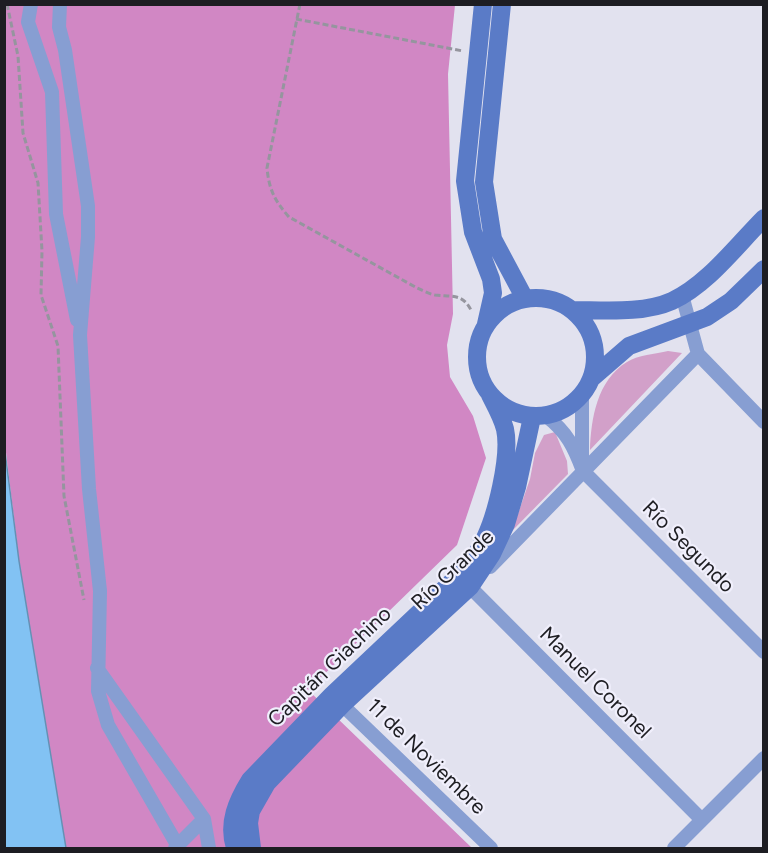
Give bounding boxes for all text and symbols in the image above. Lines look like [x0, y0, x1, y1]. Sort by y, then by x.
street label: Río Segundo [637, 496, 739, 598]
street label: Río Grande [407, 525, 499, 615]
street label: Capitán Giachino [263, 602, 397, 732]
street label: Manuel Coronel [534, 622, 656, 744]
street label: 11 de Noviembre [361, 694, 491, 820]

